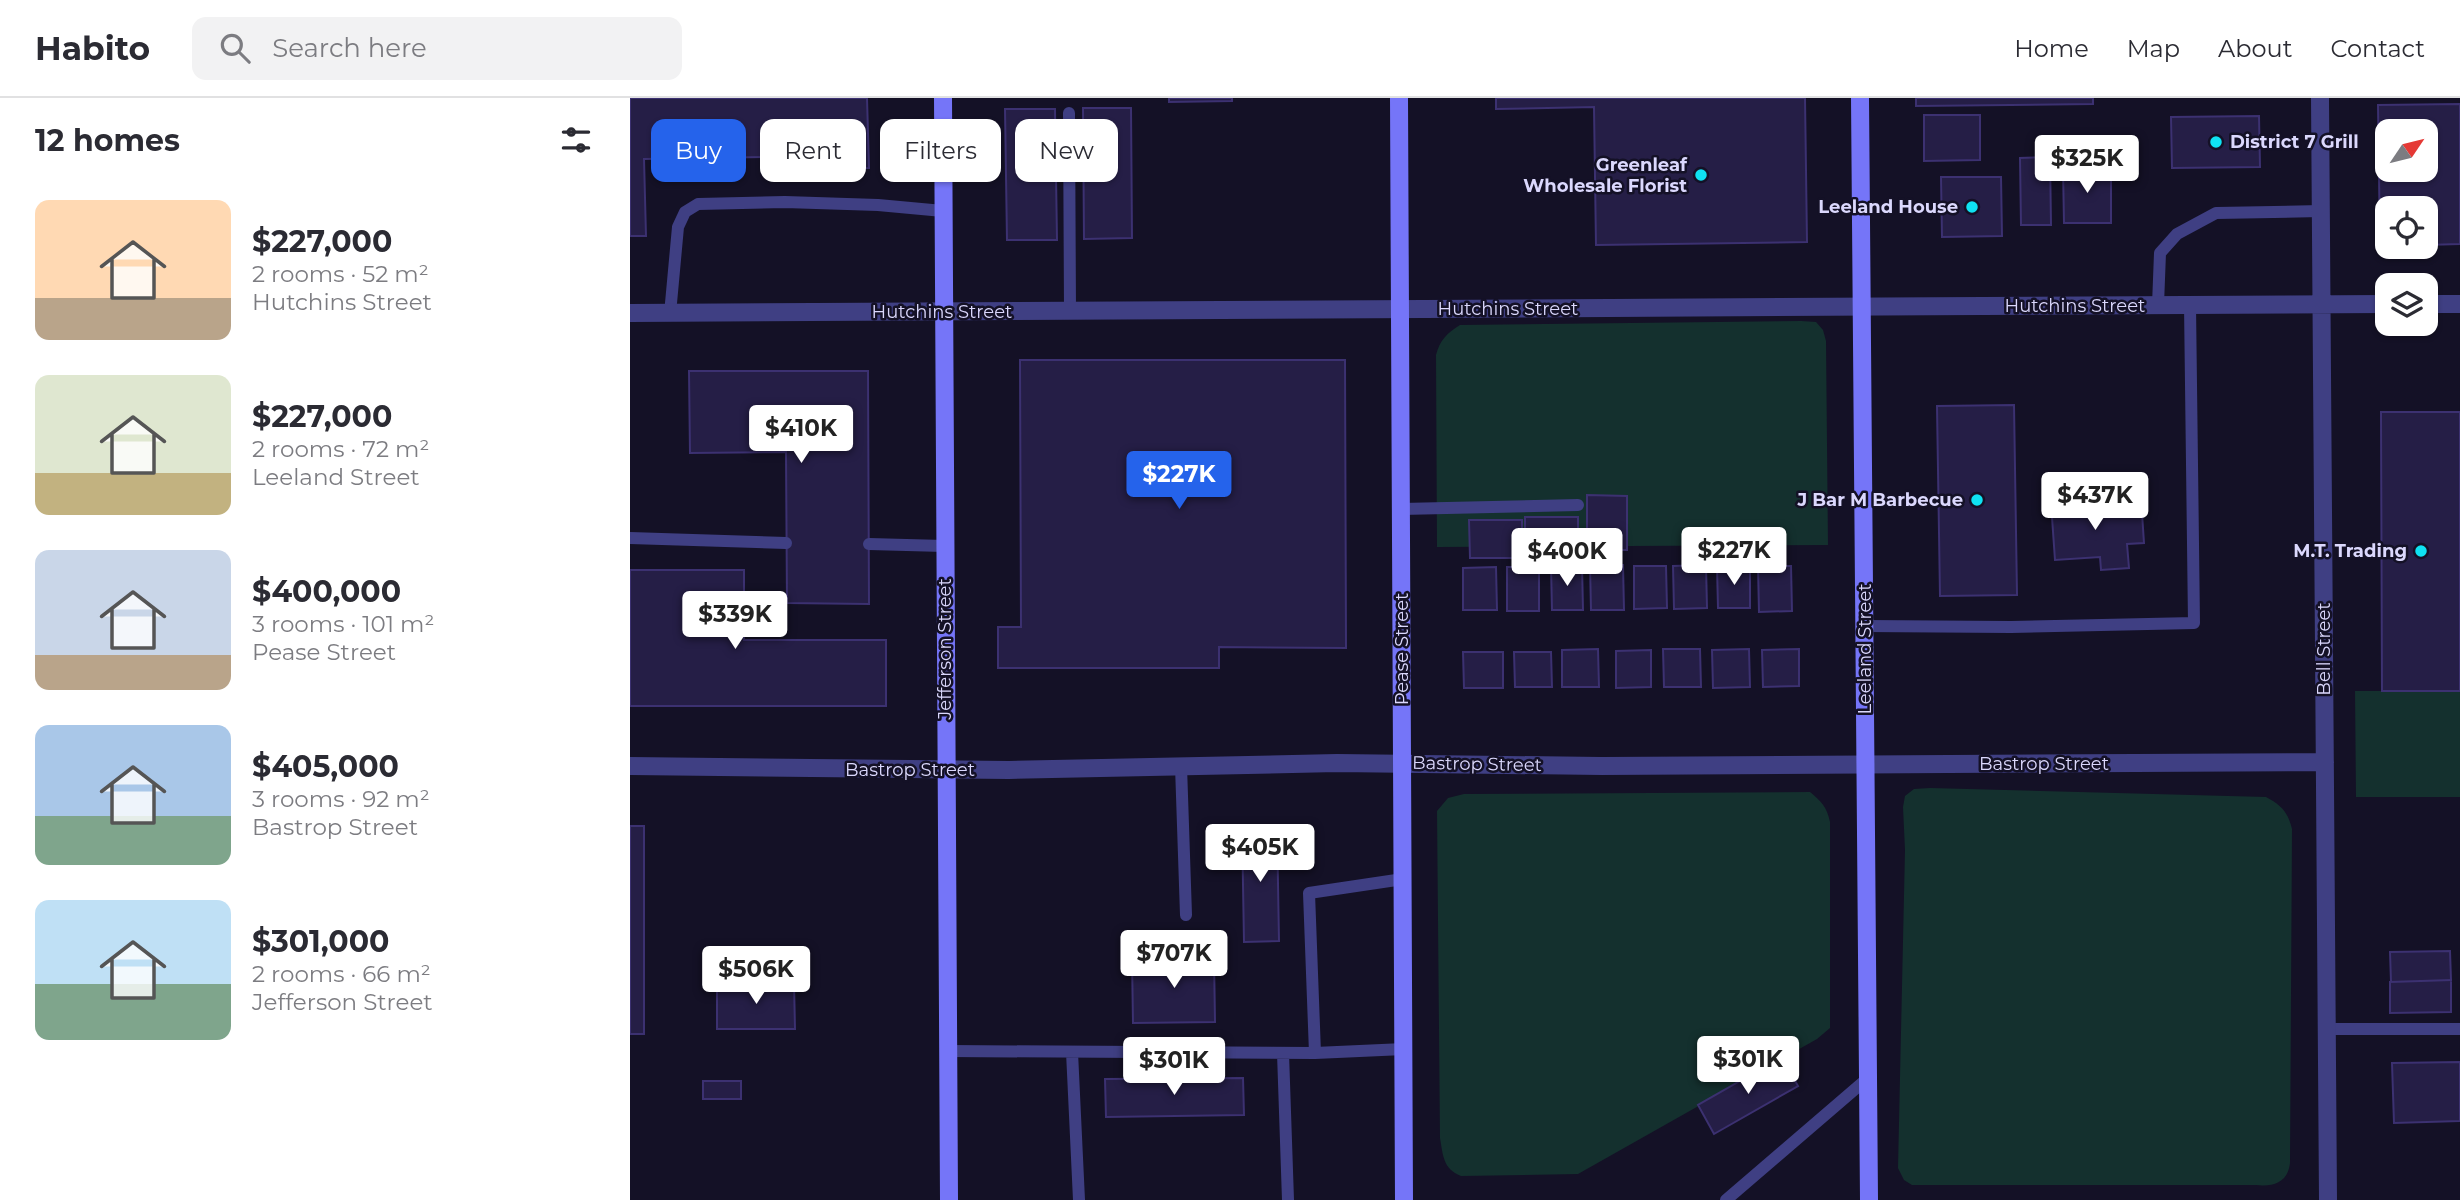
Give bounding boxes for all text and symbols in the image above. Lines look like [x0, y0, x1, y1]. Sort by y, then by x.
search box [192, 17, 682, 80]
text: Habito [35, 28, 150, 68]
icon: search [216, 29, 254, 67]
text: Search here [272, 32, 427, 64]
text: Home [2014, 34, 2089, 63]
text: Map [2127, 34, 2180, 63]
text: About [2218, 34, 2292, 63]
text: Contact [2330, 34, 2425, 63]
chip: Buy [651, 119, 746, 182]
chip: Rent [760, 119, 866, 182]
chip: Filters [880, 119, 1001, 182]
chip: New [1015, 119, 1118, 182]
north arrow [2375, 119, 2438, 182]
map controls [2375, 119, 2438, 336]
icon: filters [557, 121, 595, 159]
text: 12 homes [35, 122, 180, 159]
place label: District 7 Grill [2230, 131, 2359, 153]
marker: District 7 Grill [2208, 134, 2224, 150]
pin: $325K [2038, 136, 2136, 195]
text: $325K [2051, 144, 2123, 172]
place label: Greenleaf Wholesale Florist [1523, 154, 1688, 197]
marker: Greenleaf Wholesale Florist [1693, 167, 1709, 183]
place label: Leeland House [1818, 196, 1958, 218]
button: locate [2375, 196, 2438, 259]
marker: Leeland House [1964, 199, 1980, 215]
text: $227,000 [252, 223, 392, 260]
icon: home [91, 228, 175, 312]
text: 2 rooms · 52 m² [252, 260, 429, 288]
button: layers [2375, 273, 2438, 336]
text: Hutchins Street [252, 288, 432, 316]
street label: Hutchins Street [2005, 295, 2145, 317]
street label: Hutchins Street [1438, 298, 1578, 320]
street label: Hutchins Street [872, 301, 1012, 323]
text: $227,000 [252, 398, 392, 435]
icon: home [91, 403, 175, 487]
pin: $410K [752, 406, 850, 465]
text: $410K [765, 414, 837, 442]
text: 2 rooms · 72 m² [252, 435, 429, 463]
pin: $227K [1130, 452, 1228, 511]
text: $227K [1142, 460, 1216, 488]
text: Leeland Street [252, 463, 420, 491]
pin: $437K [2046, 472, 2144, 532]
text: $437K [2057, 481, 2133, 509]
place label: J Bar M Barbecue [1796, 489, 1963, 511]
marker: J Bar M Barbecue [1969, 492, 1985, 508]
pin: $400K [1518, 528, 1616, 588]
pin: $227K [1685, 528, 1783, 587]
text: $227K [1697, 536, 1771, 564]
text: $400K [1527, 537, 1607, 565]
place label: M.T. Trading [2293, 540, 2407, 562]
marker: M.T. Trading [2413, 543, 2429, 559]
text: $400,000 [252, 573, 401, 610]
icon: home [91, 578, 175, 662]
street label: Jefferson Street [934, 578, 956, 721]
street label: Leeland Street [1854, 583, 1876, 715]
pin: $339K [686, 592, 784, 651]
street label: Pease Street [1391, 593, 1413, 705]
text: $339K [698, 600, 772, 628]
street label: Bell Street [2313, 602, 2335, 696]
text: 3 rooms · 101 m² [252, 610, 434, 638]
text: Pease Street [252, 638, 396, 666]
text: $405,000 [252, 748, 399, 785]
street label: Bastrop Street [1412, 752, 1542, 776]
icon: home [91, 753, 175, 837]
street label: Bastrop Street [1979, 753, 2109, 775]
street label: Bastrop Street [845, 759, 975, 781]
text: 3 rooms · 92 m² [252, 785, 430, 813]
text: Bastrop Street [252, 813, 418, 841]
pin: $405K [1211, 824, 1309, 884]
text: $405K [1221, 833, 1299, 861]
text: $301,000 [252, 923, 389, 960]
icon: home [91, 928, 175, 1012]
pin: $707K [1125, 930, 1223, 990]
text: $707K [1136, 939, 1212, 967]
pin: $506K [707, 946, 805, 1006]
text: $506K [718, 955, 794, 983]
text: 2 rooms · 66 m² [252, 960, 431, 988]
text: Jefferson Street [252, 988, 433, 1016]
pin: $301K [1699, 1037, 1797, 1096]
pin: $301K [1125, 1038, 1223, 1097]
text: $301K [1713, 1045, 1783, 1073]
text: $301K [1139, 1046, 1209, 1074]

